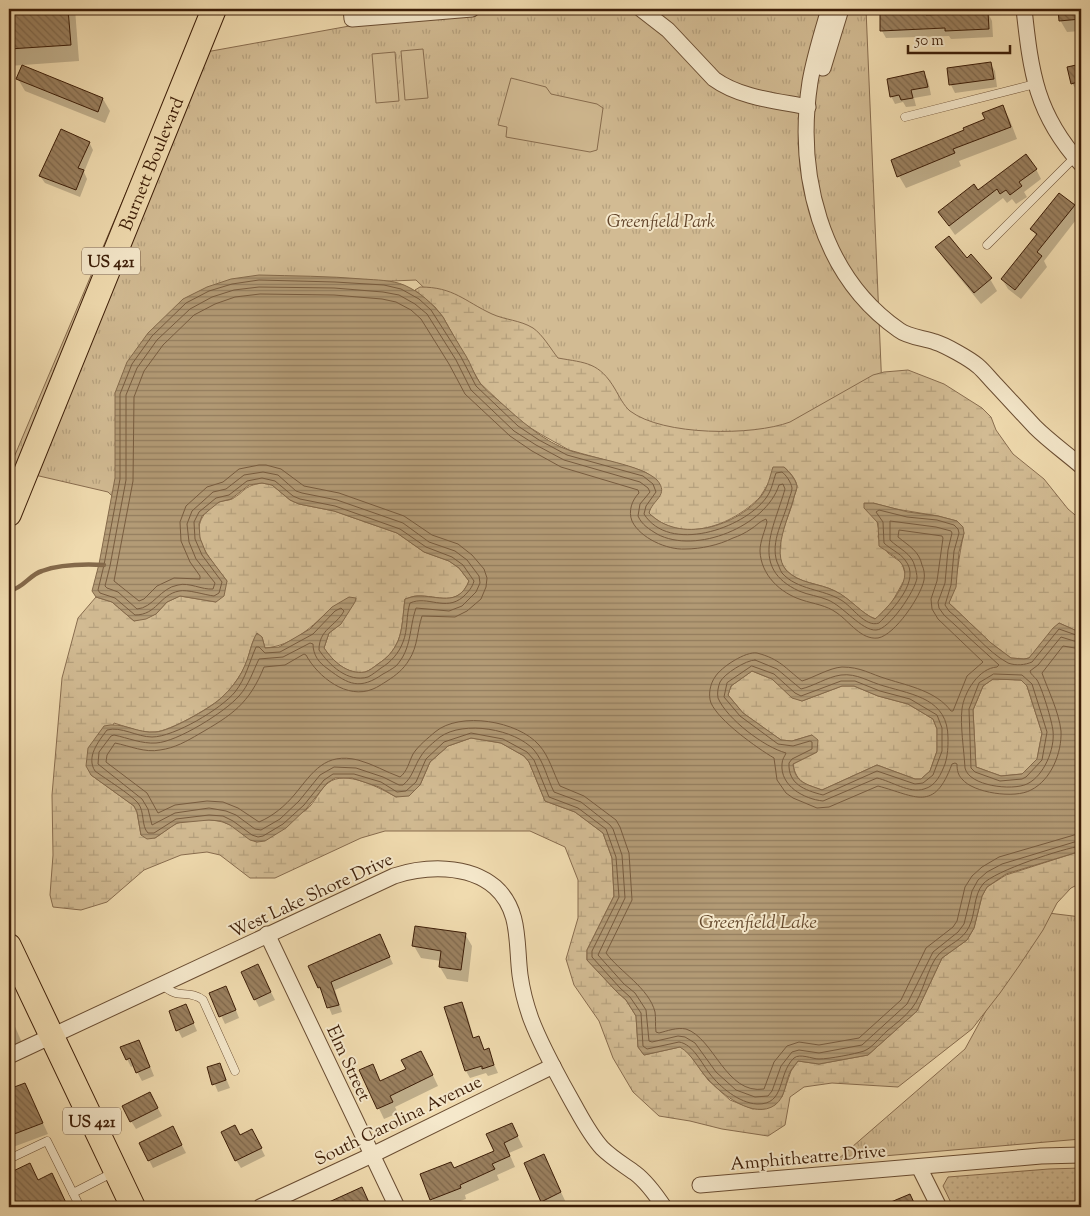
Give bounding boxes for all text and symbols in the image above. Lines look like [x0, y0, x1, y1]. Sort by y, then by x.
scale bar [908, 22, 1010, 54]
text: 50 m [914, 31, 944, 52]
street label: Burnett Boulevard [114, 94, 192, 235]
park label: Greenfield Park [607, 210, 715, 236]
road number: US 421 [82, 248, 140, 274]
street label: West Lake Shore Drive [226, 847, 398, 946]
water label: Greenfield Lake [699, 910, 817, 937]
street label: Elm Street [318, 1022, 376, 1106]
street label: South Carolina Avenue [311, 1070, 487, 1174]
road number: US 421 [63, 1108, 121, 1134]
street label: Amphitheatre Drive [729, 1139, 887, 1179]

